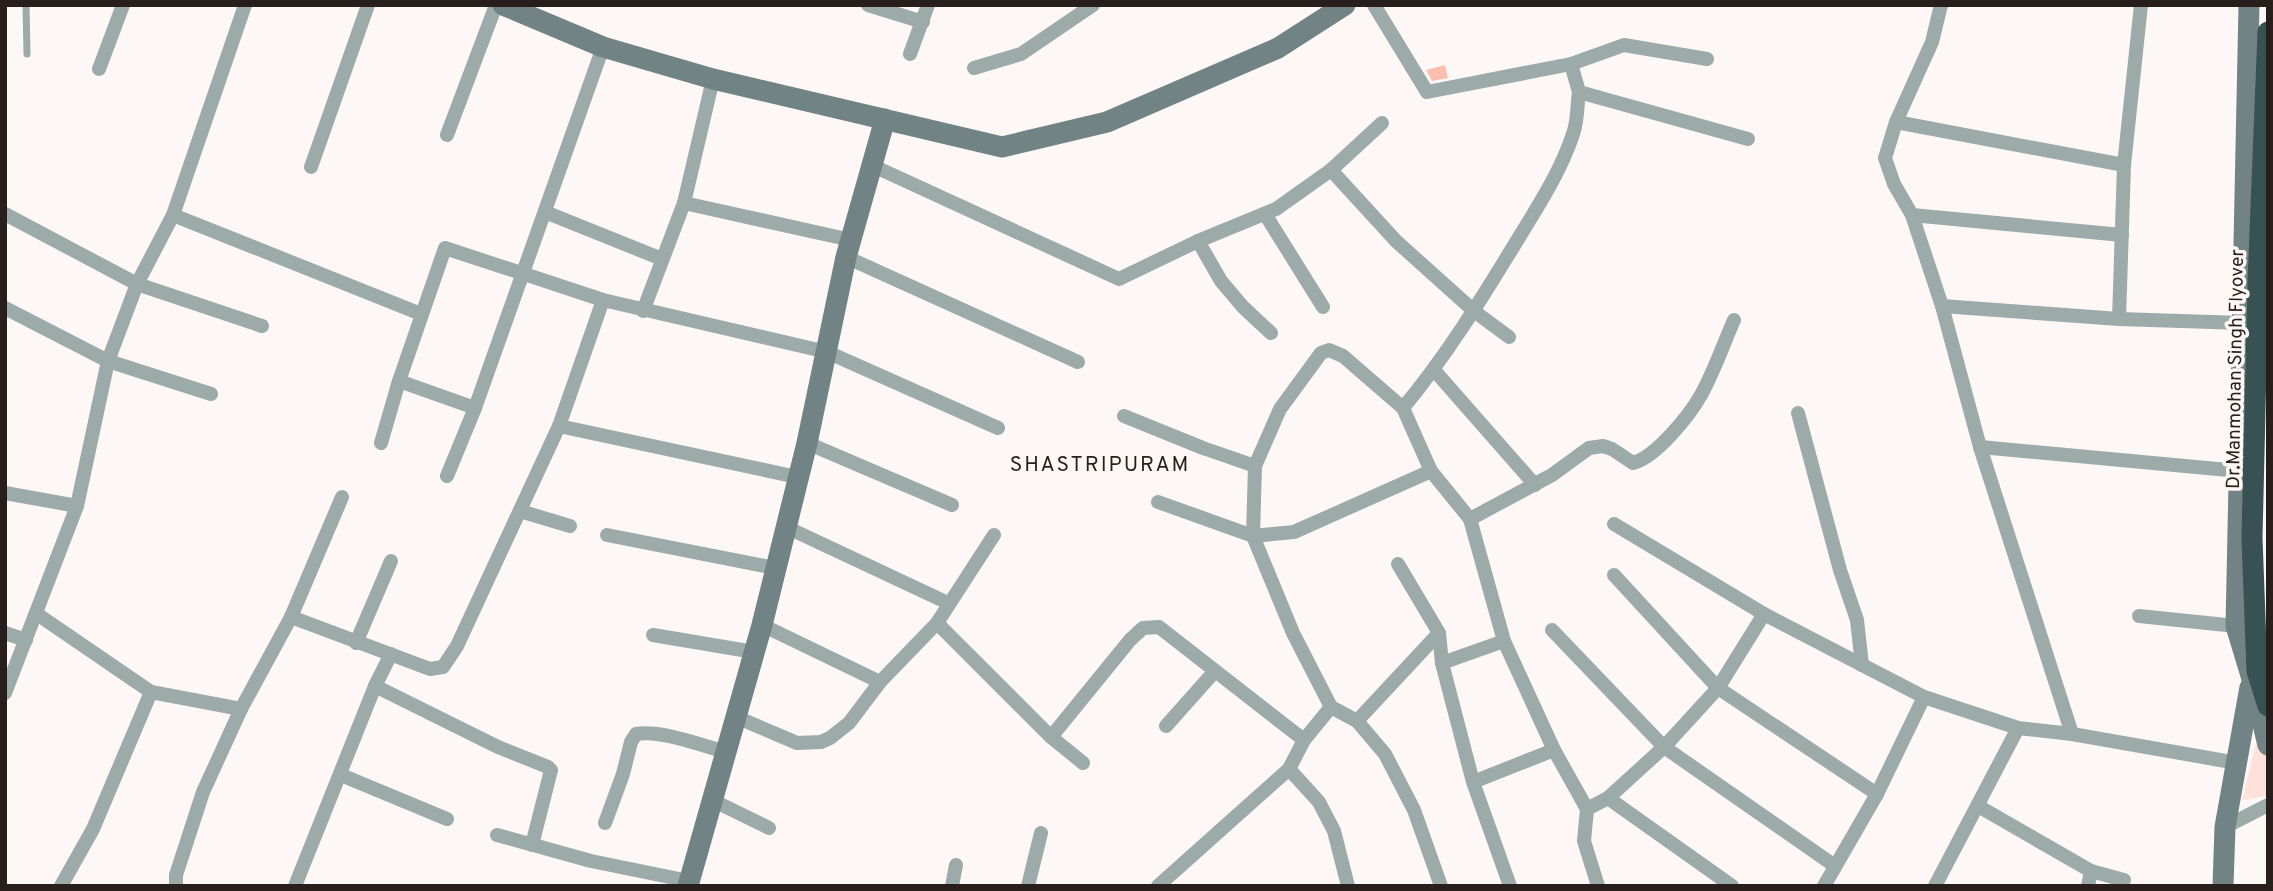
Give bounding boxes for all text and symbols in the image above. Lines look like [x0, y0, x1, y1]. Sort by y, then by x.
street label: Dr.Manmohan Singh Flyover [2222, 248, 2250, 489]
district label: SHASTRIPURAM [1010, 452, 1190, 479]

